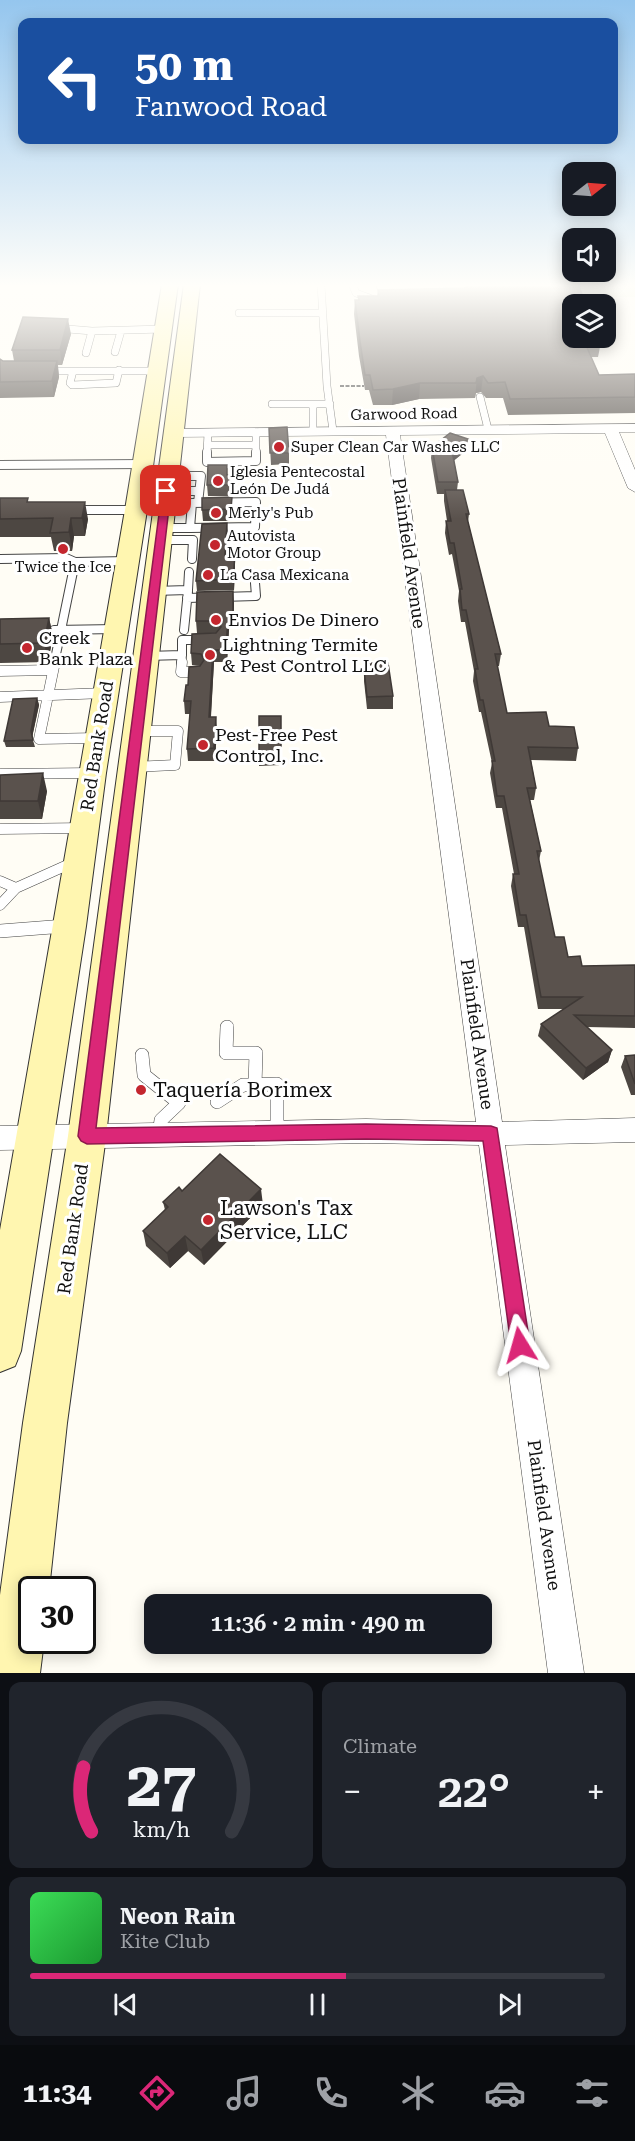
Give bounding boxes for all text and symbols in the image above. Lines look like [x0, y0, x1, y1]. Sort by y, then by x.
text: 50 m [135, 41, 233, 90]
icon: left [36, 42, 114, 120]
text: Fanwood Road [135, 91, 327, 123]
north arrow [562, 162, 616, 216]
map controls [562, 162, 616, 348]
button: sound [562, 228, 616, 282]
button: layers [562, 294, 616, 348]
street label: Garwood Road [350, 404, 458, 424]
place label: Super Clean Car Washes LLC [291, 438, 500, 456]
marker: Super Clean Car Washes LLC [272, 440, 286, 454]
place label: Iglesia Pentecostal León De Judá [230, 463, 365, 498]
pin [140, 465, 191, 516]
icon: arrive [149, 474, 182, 507]
marker: Iglesia Pentecostal León De Judá [211, 474, 225, 488]
street label: Plainfield Avenue [389, 476, 430, 630]
place label: Merly's Pub [228, 504, 313, 522]
marker: Merly's Pub [209, 506, 223, 520]
place label: Autovista Motor Group [227, 527, 321, 562]
marker: Autovista Motor Group [208, 538, 222, 552]
marker: Twice the Ice [56, 542, 70, 556]
place label: Twice the Ice [14, 558, 112, 576]
place label: La Casa Mexicana [220, 566, 349, 584]
marker: La Casa Mexicana [201, 568, 215, 582]
place label: Envios De Dinero [228, 609, 379, 630]
marker: Envios De Dinero [209, 613, 223, 627]
place label: Creek Bank Plaza [39, 627, 133, 669]
place label: Lightning Termite & Pest Control LLC [222, 634, 387, 676]
marker: Creek Bank Plaza [20, 641, 34, 655]
marker: Lightning Termite & Pest Control LLC [203, 648, 217, 662]
street label: Red Bank Road [76, 679, 117, 813]
place label: Pest-Free Pest Control, Inc. [215, 724, 338, 766]
marker: Pest-Free Pest Control, Inc. [196, 738, 210, 752]
street label: Plainfield Avenue [457, 957, 498, 1111]
place label: Taquería Borimex [153, 1078, 332, 1102]
marker: Taquería Borimex [134, 1083, 148, 1097]
street label: Red Bank Road [53, 1162, 92, 1296]
place label: Lawson's Tax Service, LLC [220, 1196, 353, 1244]
marker: Lawson's Tax Service, LLC [201, 1213, 215, 1227]
position arrow [488, 1313, 552, 1377]
street label: Plainfield Avenue [524, 1438, 565, 1592]
speed limit sign: 30 [18, 1576, 96, 1654]
text: 11:36 · 2 min · 490 m [211, 1611, 425, 1636]
text: Climate [343, 1734, 417, 1758]
text: 27 [126, 1748, 196, 1821]
text: 22° [438, 1765, 510, 1818]
text: − [343, 1772, 361, 1811]
text: + [587, 1772, 605, 1811]
text: km/h [132, 1817, 190, 1842]
text: Neon Rain [120, 1904, 235, 1929]
text: Kite Club [120, 1929, 210, 1953]
icon: previous [109, 1988, 142, 2021]
icon: pause [301, 1988, 334, 2021]
icon: next [493, 1988, 526, 2021]
icon: directions [136, 2072, 178, 2114]
icon: music [223, 2072, 265, 2114]
icon: phone [310, 2072, 352, 2114]
icon: climate [397, 2072, 439, 2114]
icon: car [484, 2072, 526, 2114]
icon: filters [571, 2072, 613, 2114]
text: 11:34 [22, 2077, 91, 2109]

